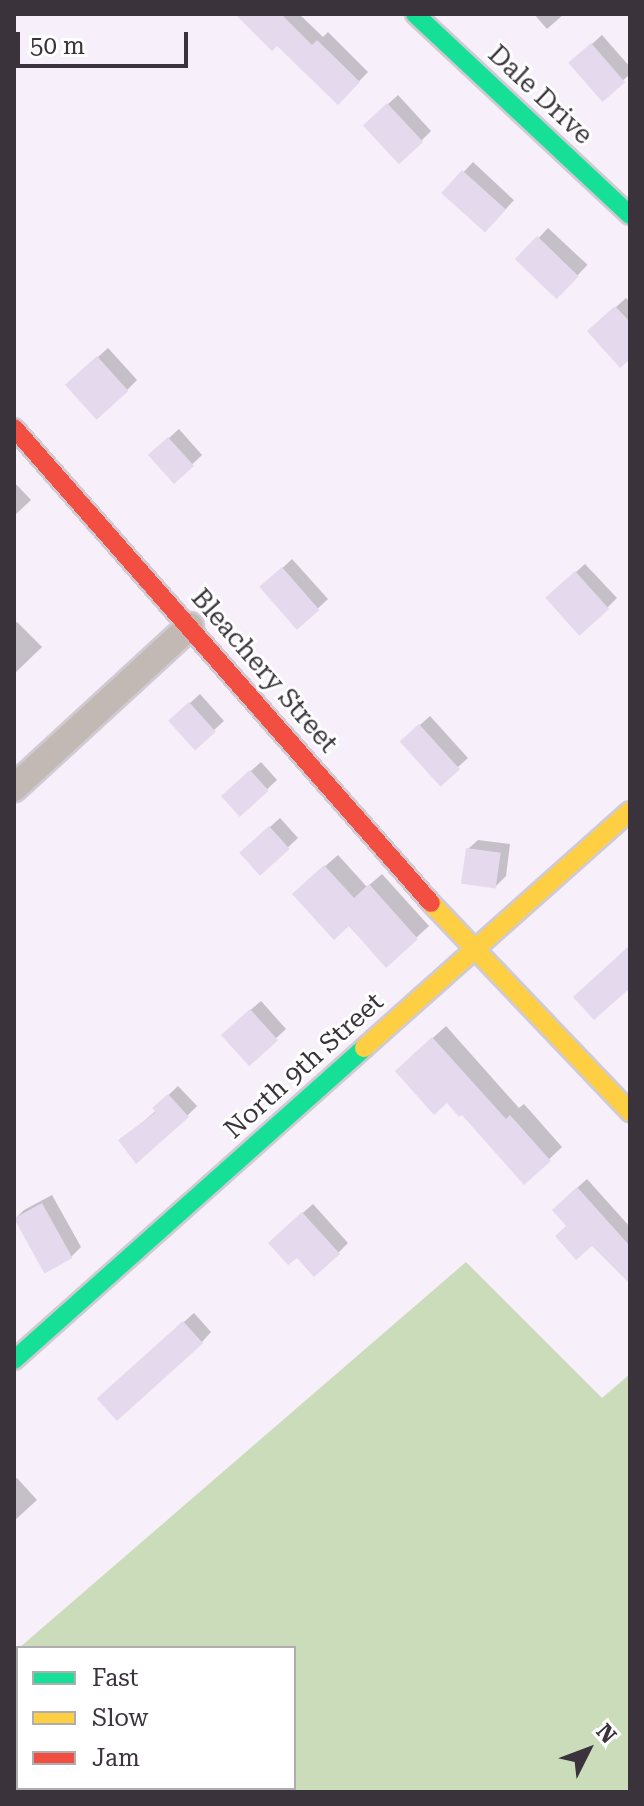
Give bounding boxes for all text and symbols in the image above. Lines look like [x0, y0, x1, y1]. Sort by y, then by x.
scale bar [20, 16, 192, 66]
text: 50 m [30, 32, 85, 60]
street label: Dale Drive [481, 39, 599, 151]
street label: Bleachery Street [184, 583, 344, 759]
street label: North 9th Street [218, 987, 390, 1145]
legend [16, 1646, 296, 1790]
text: Fast [92, 1664, 139, 1692]
text: Slow [92, 1704, 148, 1732]
north arrow [548, 1710, 628, 1790]
text: N [591, 1719, 621, 1748]
text: Jam [92, 1744, 140, 1772]

